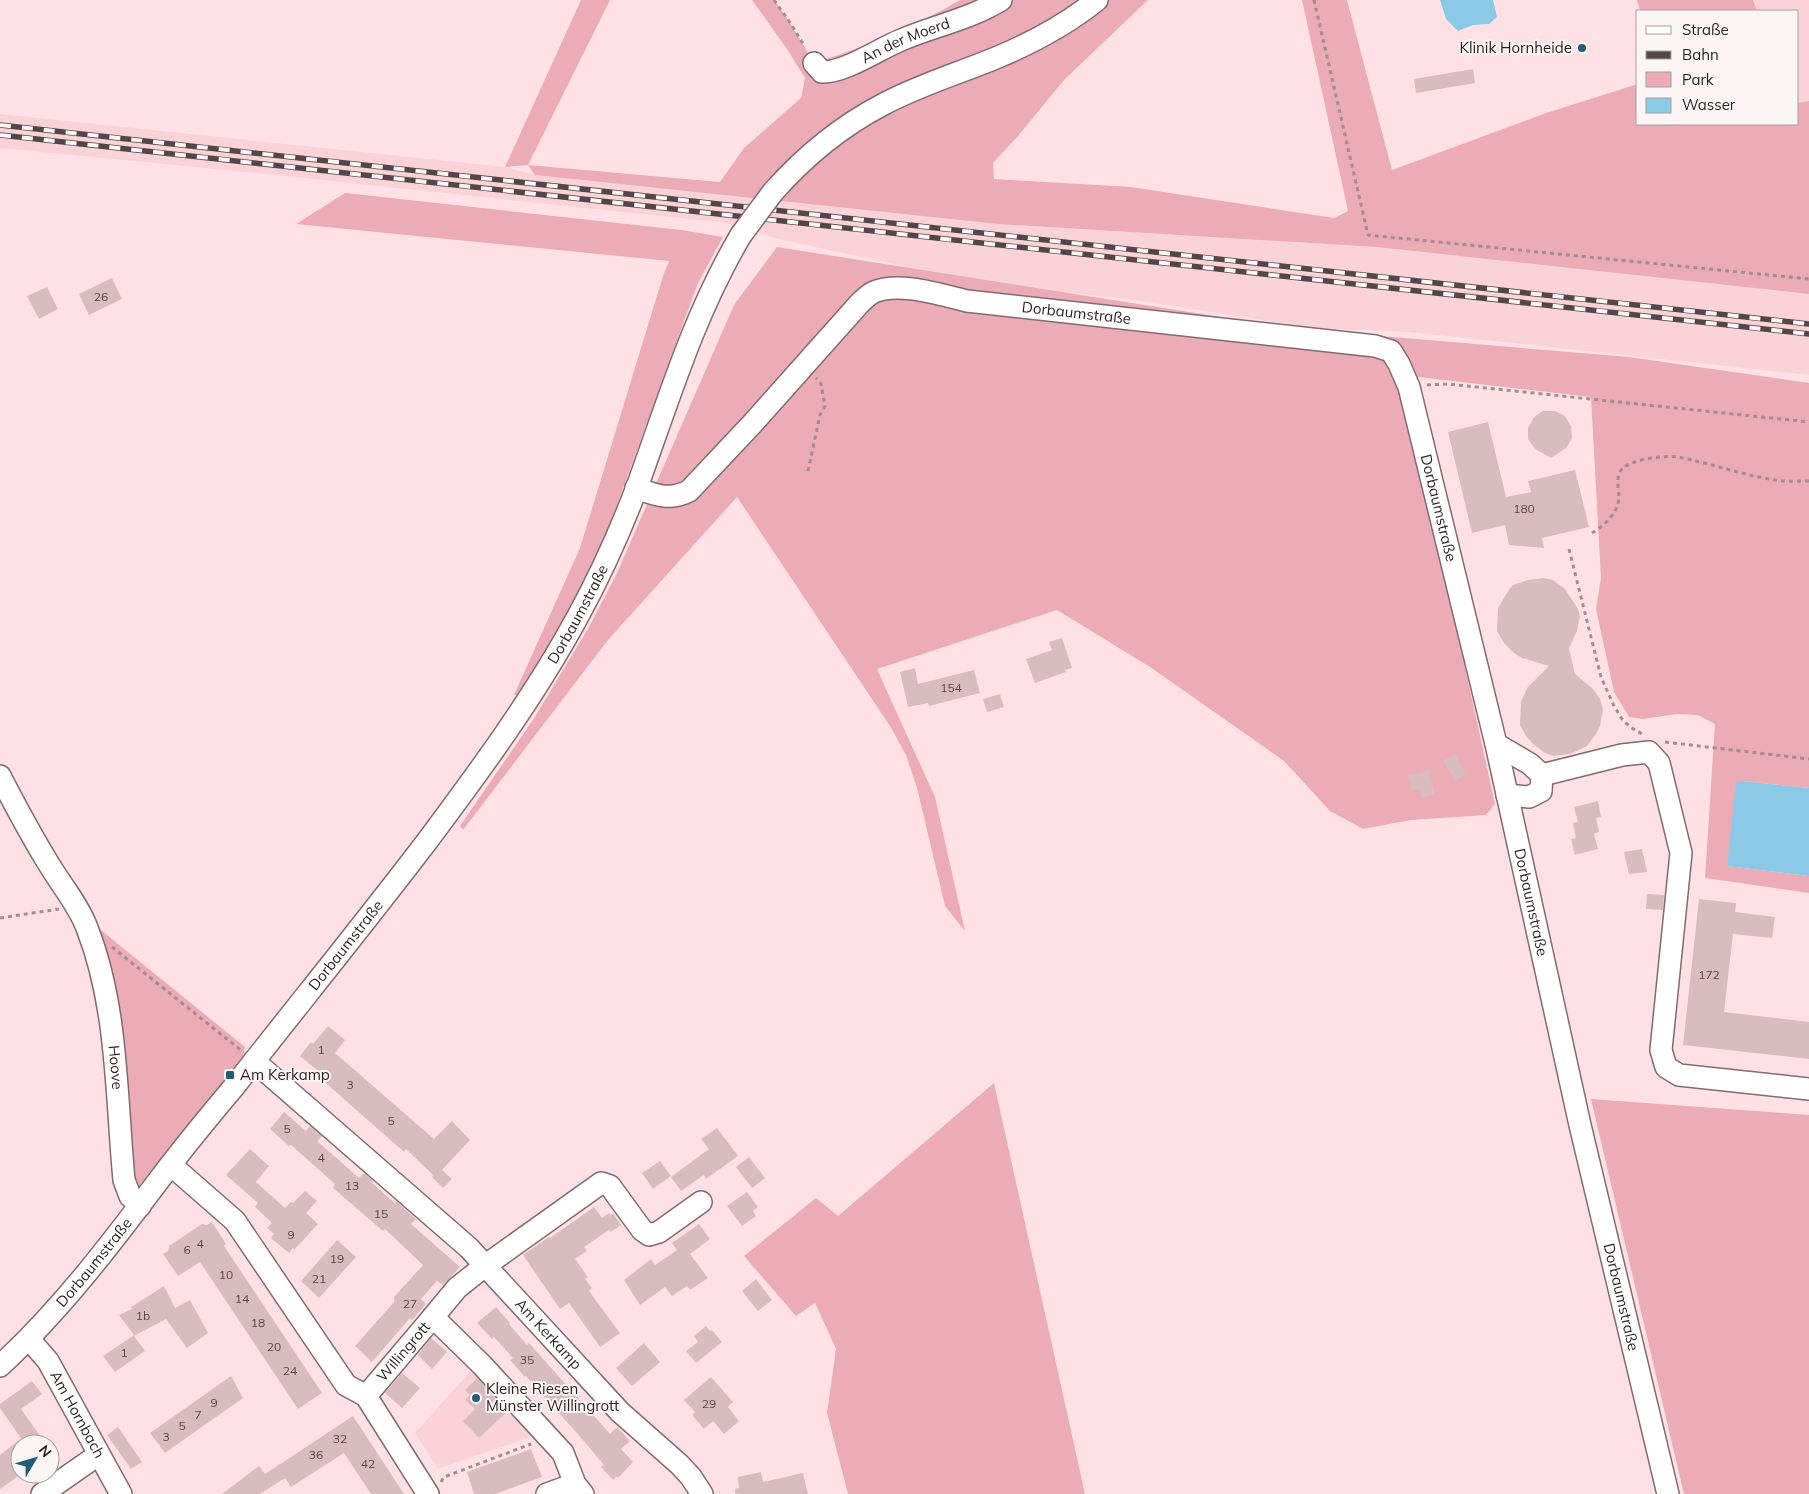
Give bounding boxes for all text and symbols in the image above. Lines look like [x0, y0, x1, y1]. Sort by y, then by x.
legend [1636, 10, 1799, 125]
street label: An der Moerd [858, 13, 952, 67]
text: Straße [1682, 20, 1729, 39]
place label: Klinik Hornheide [1459, 38, 1572, 57]
marker: Klinik Hornheide [1576, 42, 1588, 54]
text: Bahn [1682, 45, 1719, 64]
text: Park [1682, 70, 1714, 89]
text: Wasser [1682, 95, 1736, 114]
house number: 26 [94, 289, 108, 304]
street label: Dorbaumstraße [1021, 297, 1132, 328]
street label: Dorbaumstraße [1417, 452, 1461, 563]
house number: 180 [1513, 501, 1535, 516]
street label: Dorbaumstraße [543, 561, 612, 667]
house number: 154 [940, 680, 962, 695]
street label: Dorbaumstraße [1510, 846, 1552, 958]
street label: Dorbaumstraße [304, 896, 387, 994]
house number: 172 [1698, 967, 1720, 982]
house number: 1 [317, 1042, 325, 1057]
street label: Hoove [104, 1044, 127, 1090]
place label: Am Kerkamp [240, 1065, 330, 1084]
marker: Am Kerkamp [224, 1069, 236, 1081]
house number: 3 [346, 1077, 354, 1092]
house number: 5 [387, 1113, 395, 1128]
house number: 5 [283, 1121, 291, 1136]
house number: 4 [317, 1150, 325, 1165]
house number: 13 [345, 1178, 359, 1193]
house number: 15 [374, 1206, 388, 1221]
street label: Dorbaumstraße [52, 1214, 136, 1311]
house number: 9 [287, 1227, 295, 1242]
house number: 4 [196, 1236, 204, 1251]
street label: Dorbaumstraße [1600, 1241, 1643, 1353]
house number: 6 [183, 1242, 191, 1257]
house number: 19 [330, 1251, 344, 1266]
house number: 10 [219, 1267, 233, 1282]
house number: 21 [312, 1271, 326, 1286]
house number: 14 [235, 1291, 249, 1306]
street label: Am Kerkamp [511, 1294, 586, 1373]
house number: 27 [403, 1296, 417, 1311]
house number: 1b [136, 1308, 150, 1323]
house number: 18 [251, 1315, 265, 1330]
street label: Willingrott [372, 1317, 434, 1385]
house number: 20 [267, 1339, 281, 1354]
house number: 1 [120, 1345, 128, 1360]
house number: 35 [520, 1352, 534, 1367]
house number: 24 [283, 1363, 297, 1378]
street label: Am Hornbach [46, 1367, 109, 1461]
place label: Kleine Riesen Münster Willingrott [486, 1379, 619, 1415]
marker: Kleine Riesen Münster Willingrott [470, 1392, 482, 1404]
house number: 9 [210, 1395, 218, 1410]
house number: 29 [702, 1396, 716, 1411]
house number: 7 [194, 1407, 202, 1422]
house number: 5 [178, 1418, 186, 1433]
house number: 3 [162, 1429, 170, 1444]
house number: 32 [333, 1431, 347, 1446]
north arrow [10, 1434, 60, 1484]
text: N [35, 1441, 56, 1461]
house number: 36 [309, 1447, 323, 1462]
house number: 42 [361, 1456, 375, 1471]

